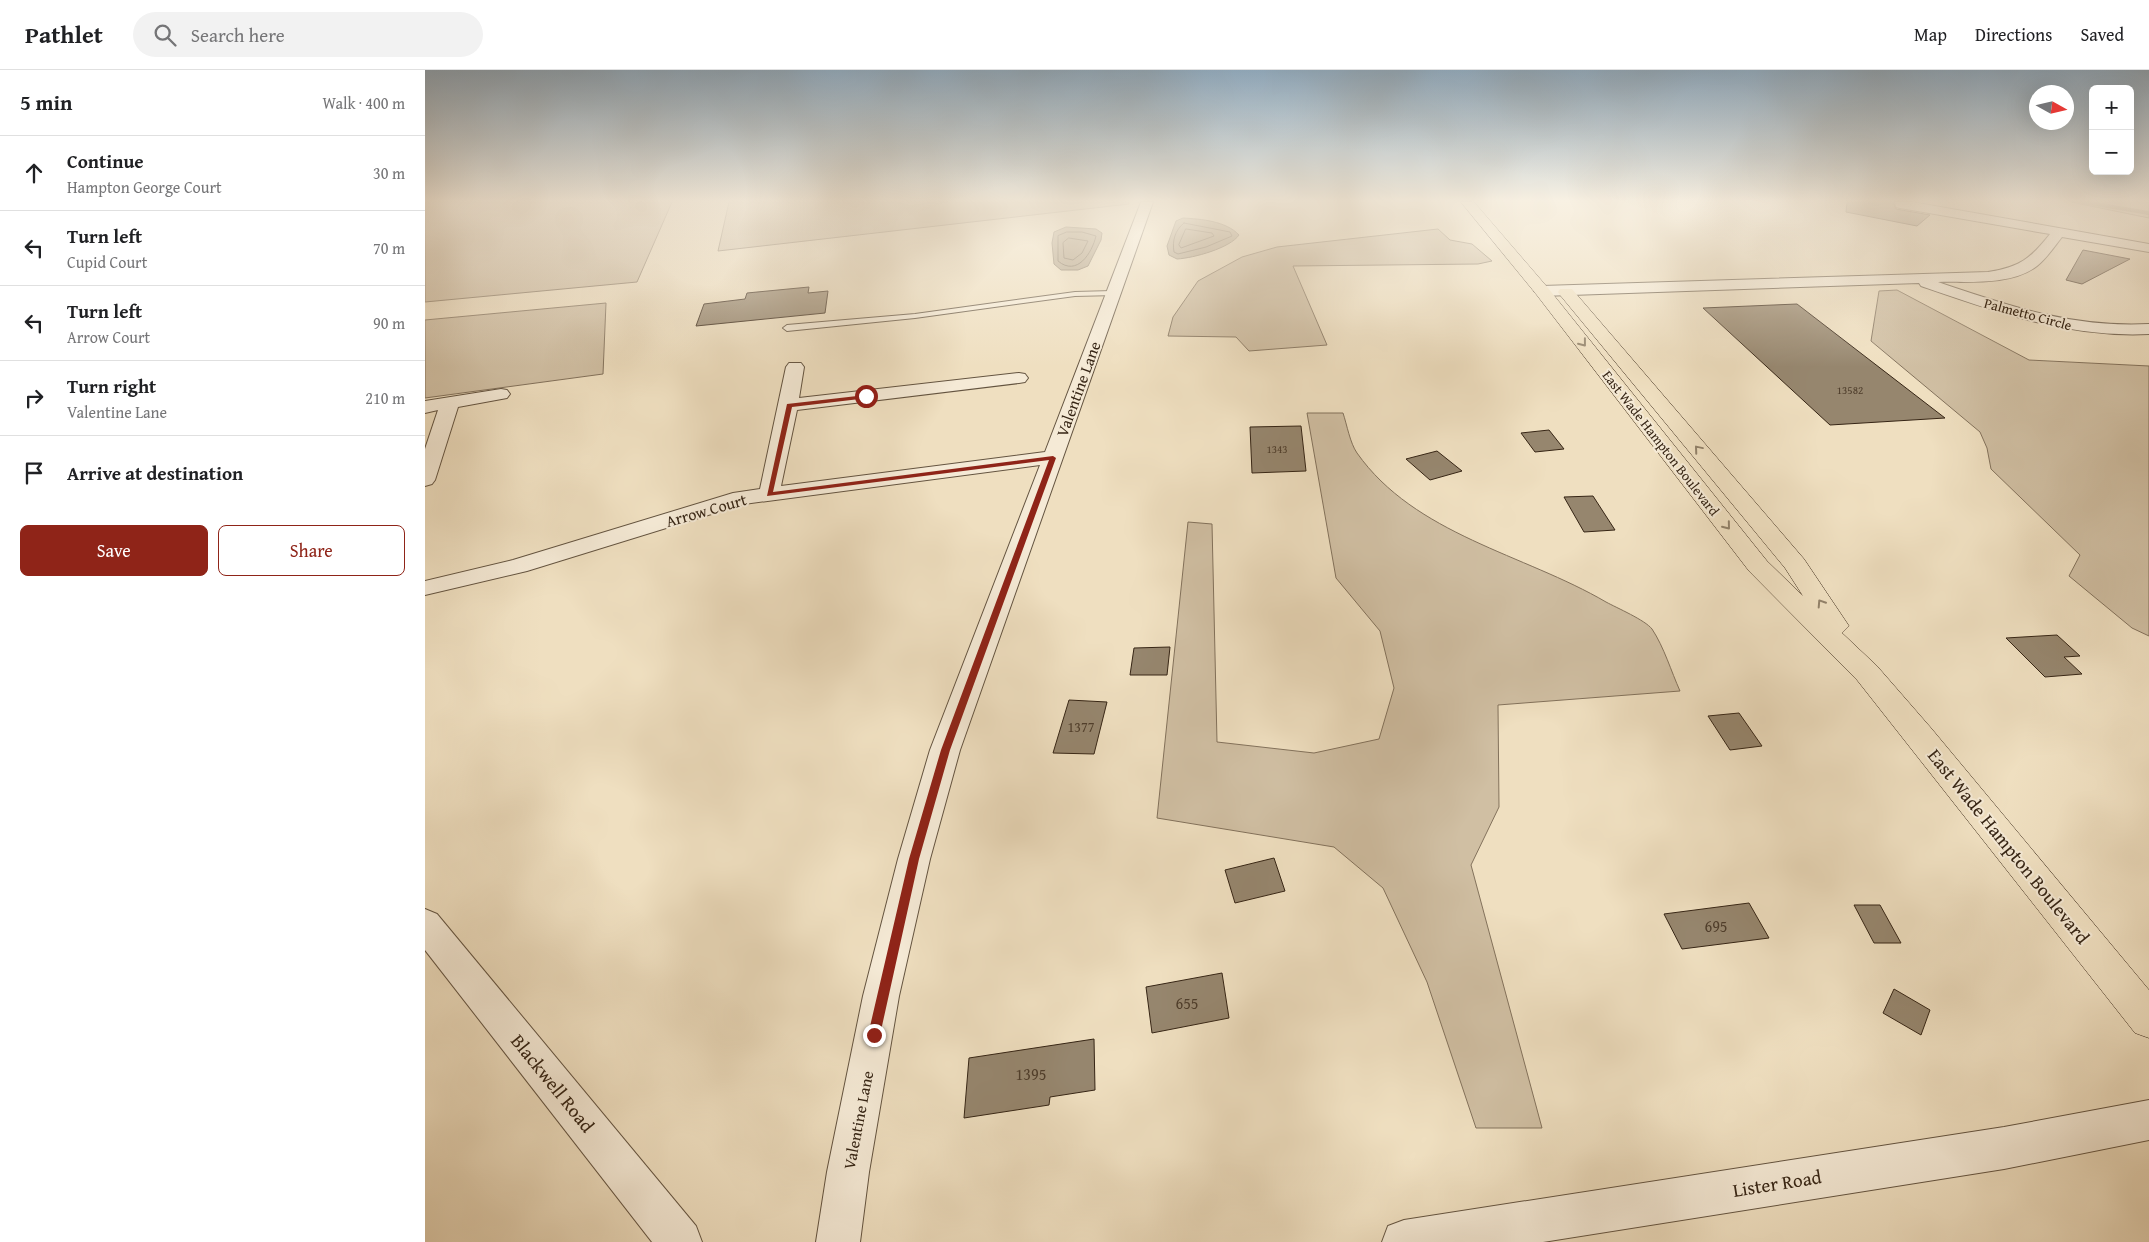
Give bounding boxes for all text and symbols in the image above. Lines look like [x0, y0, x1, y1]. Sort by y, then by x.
search box [133, 12, 483, 57]
text: Pathlet [25, 17, 103, 52]
icon: search [151, 21, 179, 49]
text: Search here [191, 21, 285, 49]
text: Map [1914, 21, 1947, 48]
text: Directions [1975, 21, 2052, 48]
text: Saved [2080, 21, 2124, 48]
north arrow [2029, 85, 2074, 130]
map controls [2089, 85, 2134, 175]
button: + [2089, 85, 2134, 130]
text: 5 min [20, 87, 72, 118]
text: Walk · 400 m [322, 91, 405, 115]
button: − [2089, 130, 2134, 175]
text: Continue [67, 147, 144, 175]
icon: ahead [20, 159, 48, 187]
text: 30 m [373, 161, 405, 185]
text: Hampton George Court [67, 175, 222, 199]
text: Turn left [67, 222, 142, 250]
icon: left [20, 234, 48, 262]
text: 70 m [373, 236, 405, 260]
text: Cupid Court [67, 250, 147, 274]
street label: Palmetto Circle [1982, 293, 2074, 335]
text: Turn left [67, 297, 142, 325]
icon: left [20, 309, 48, 337]
text: 90 m [373, 311, 405, 335]
text: Arrow Court [67, 325, 150, 349]
street label: Valentine Lane [1050, 338, 1106, 440]
one-way arrow [1577, 338, 1586, 347]
street label: East Wade Hampton Boulevard [1598, 366, 1725, 520]
text: Turn right [67, 372, 156, 400]
house number: 13582 [1837, 382, 1863, 398]
icon: right [20, 384, 48, 412]
route start [855, 385, 878, 408]
text: 210 m [365, 386, 405, 410]
text: Valentine Lane [67, 400, 167, 424]
house number: 1343 [1266, 441, 1288, 457]
one-way arrow [1695, 446, 1703, 455]
icon: arrive [20, 459, 48, 487]
text: Arrive at destination [67, 459, 243, 487]
street label: Arrow Court [663, 487, 750, 533]
one-way arrow [1721, 520, 1729, 529]
button: Save [20, 525, 208, 576]
button: Share [218, 525, 405, 576]
one-way arrow [1817, 600, 1827, 609]
house number: 1377 [1068, 717, 1095, 737]
street label: East Wade Hampton Boulevard [1921, 742, 2097, 950]
house number: 695 [1704, 914, 1728, 938]
house number: 655 [1175, 991, 1199, 1015]
route end [863, 1024, 886, 1047]
street label: Blackwell Road [505, 1028, 602, 1139]
house number: 1395 [1016, 1062, 1046, 1086]
street label: Valentine Lane [837, 1069, 879, 1171]
street label: Lister Road [1731, 1162, 1824, 1204]

